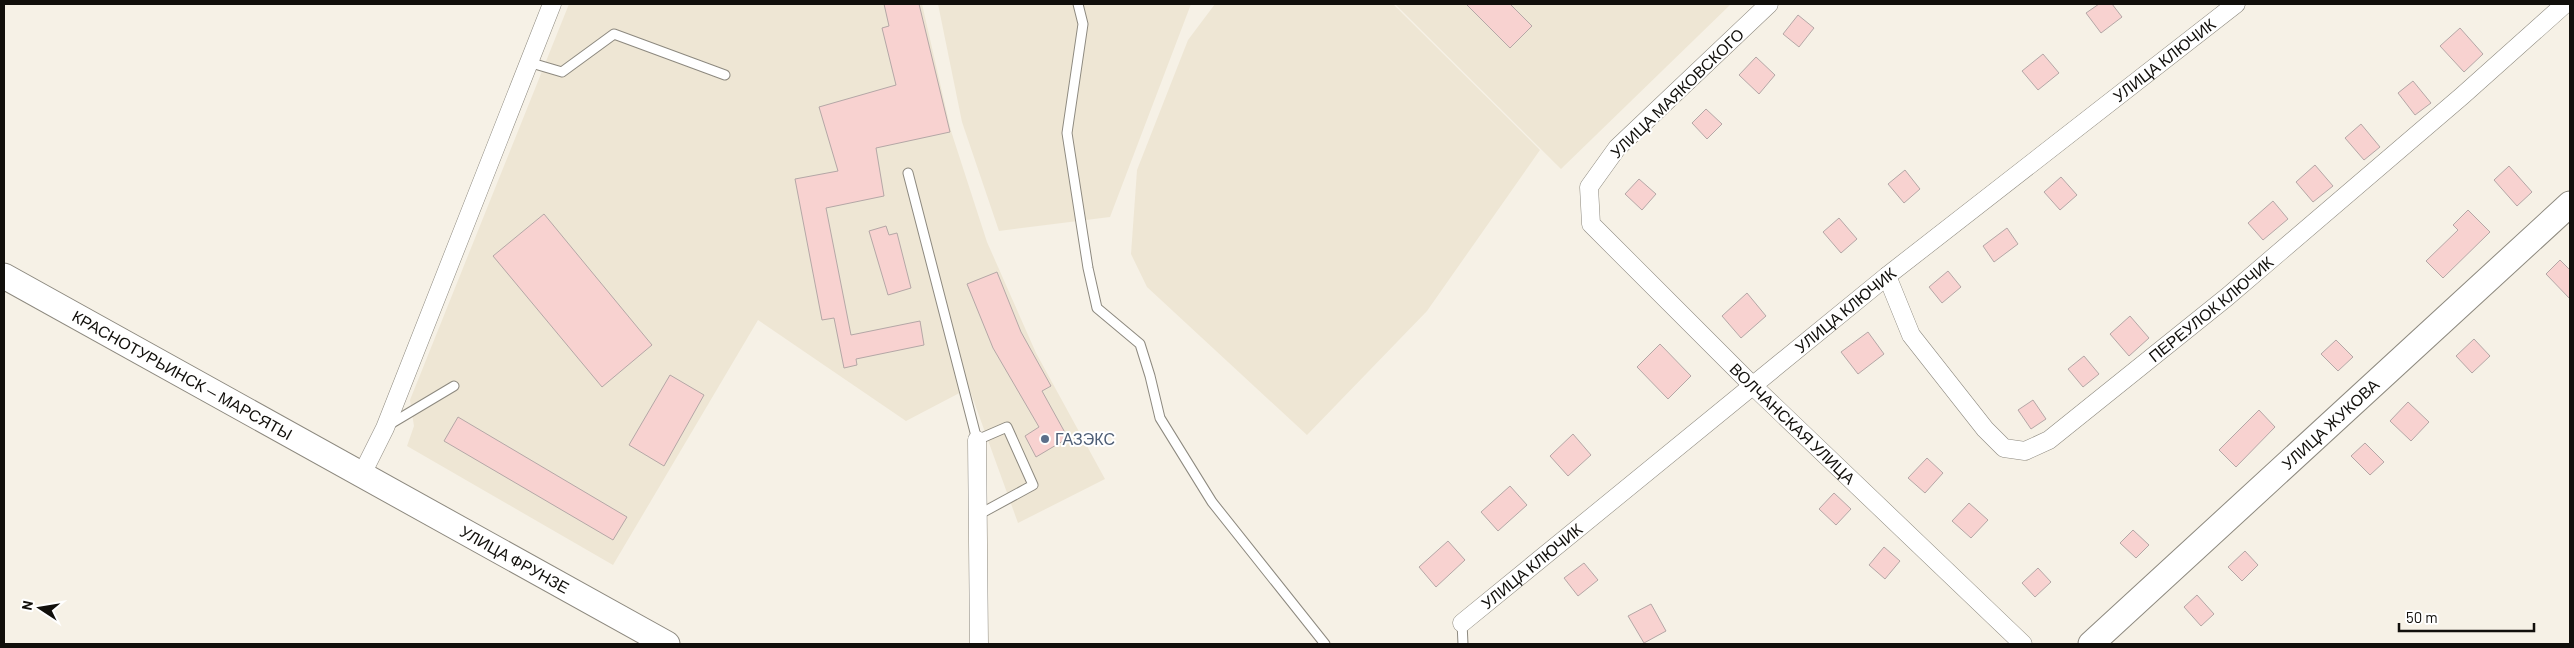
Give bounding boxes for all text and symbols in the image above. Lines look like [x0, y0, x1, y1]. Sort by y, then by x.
street label: УЛИЦА КЛЮЧИК [2109, 14, 2219, 105]
street label: УЛИЦА МАЯКОВСКОГО [1606, 24, 1747, 161]
street label: ПЕРЕУЛОК КЛЮЧИК [2144, 251, 2277, 365]
street label: УЛИЦА КЛЮЧИК [1791, 262, 1900, 356]
street label: КРАСНОТУРЬИНСК — МАРСЯТЫ [69, 306, 296, 443]
street label: ВОЛЧАНСКАЯ УЛИЦА [1726, 359, 1860, 488]
street label: УЛИЦА ЖУКОВА [2278, 374, 2383, 473]
place label: ГАЗЭКС [1055, 429, 1115, 448]
marker: ГАЗЭКС [1039, 433, 1051, 445]
street label: УЛИЦА КЛЮЧИК [1477, 519, 1586, 612]
street label: УЛИЦА ФРУНЗЕ [457, 521, 573, 597]
north arrow [15, 583, 65, 633]
text: N [18, 599, 36, 612]
scale bar [2399, 600, 2534, 632]
text: 50 m [2406, 608, 2438, 626]

